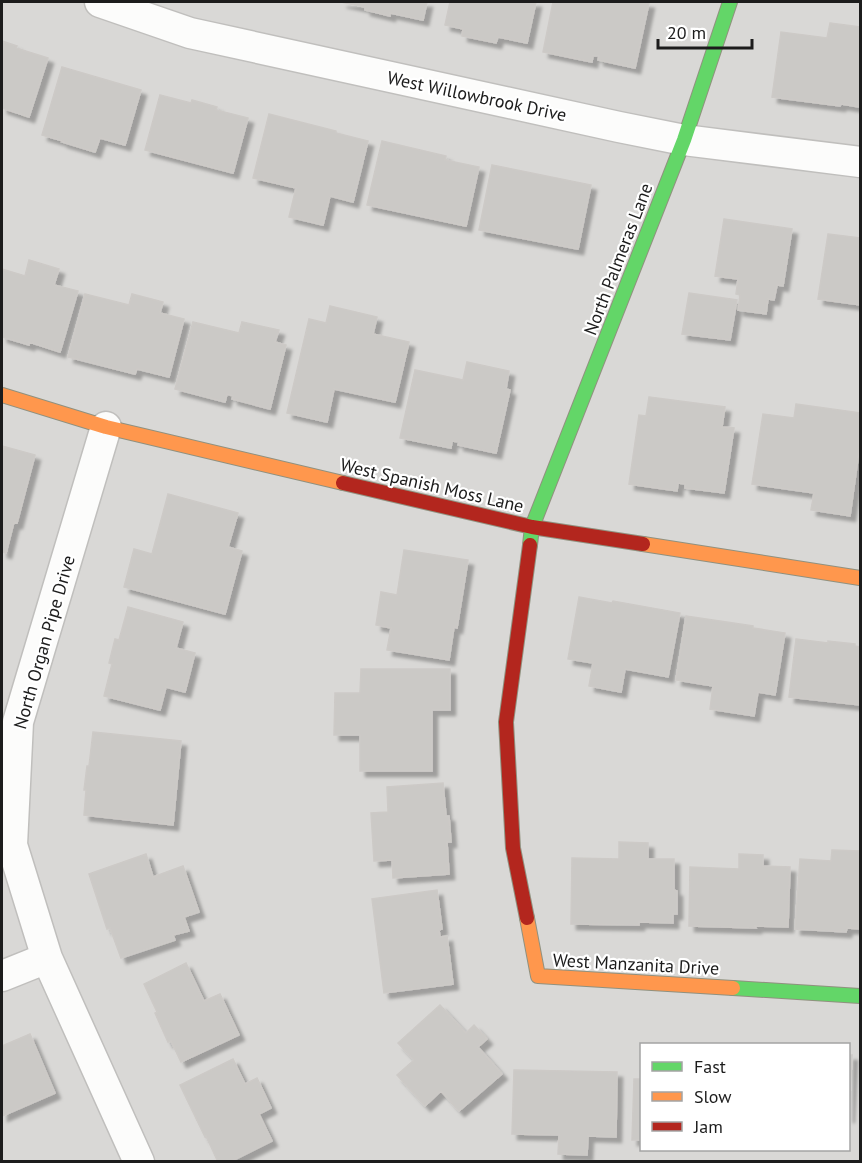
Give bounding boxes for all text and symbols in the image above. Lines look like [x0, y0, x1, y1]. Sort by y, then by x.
scale bar [658, 12, 752, 50]
text: 20 m [667, 21, 706, 44]
street label: West Willowbrook Drive [385, 66, 569, 126]
street label: North Palmeras Lane [578, 180, 658, 338]
street label: West Spanish Moss Lane [338, 453, 526, 517]
street label: North Organ Pipe Drive [8, 552, 80, 732]
street label: West Manzanita Drive [552, 948, 720, 980]
legend [640, 1043, 850, 1151]
text: Fast [694, 1055, 726, 1078]
text: Slow [694, 1085, 732, 1108]
text: Jam [693, 1115, 723, 1138]

